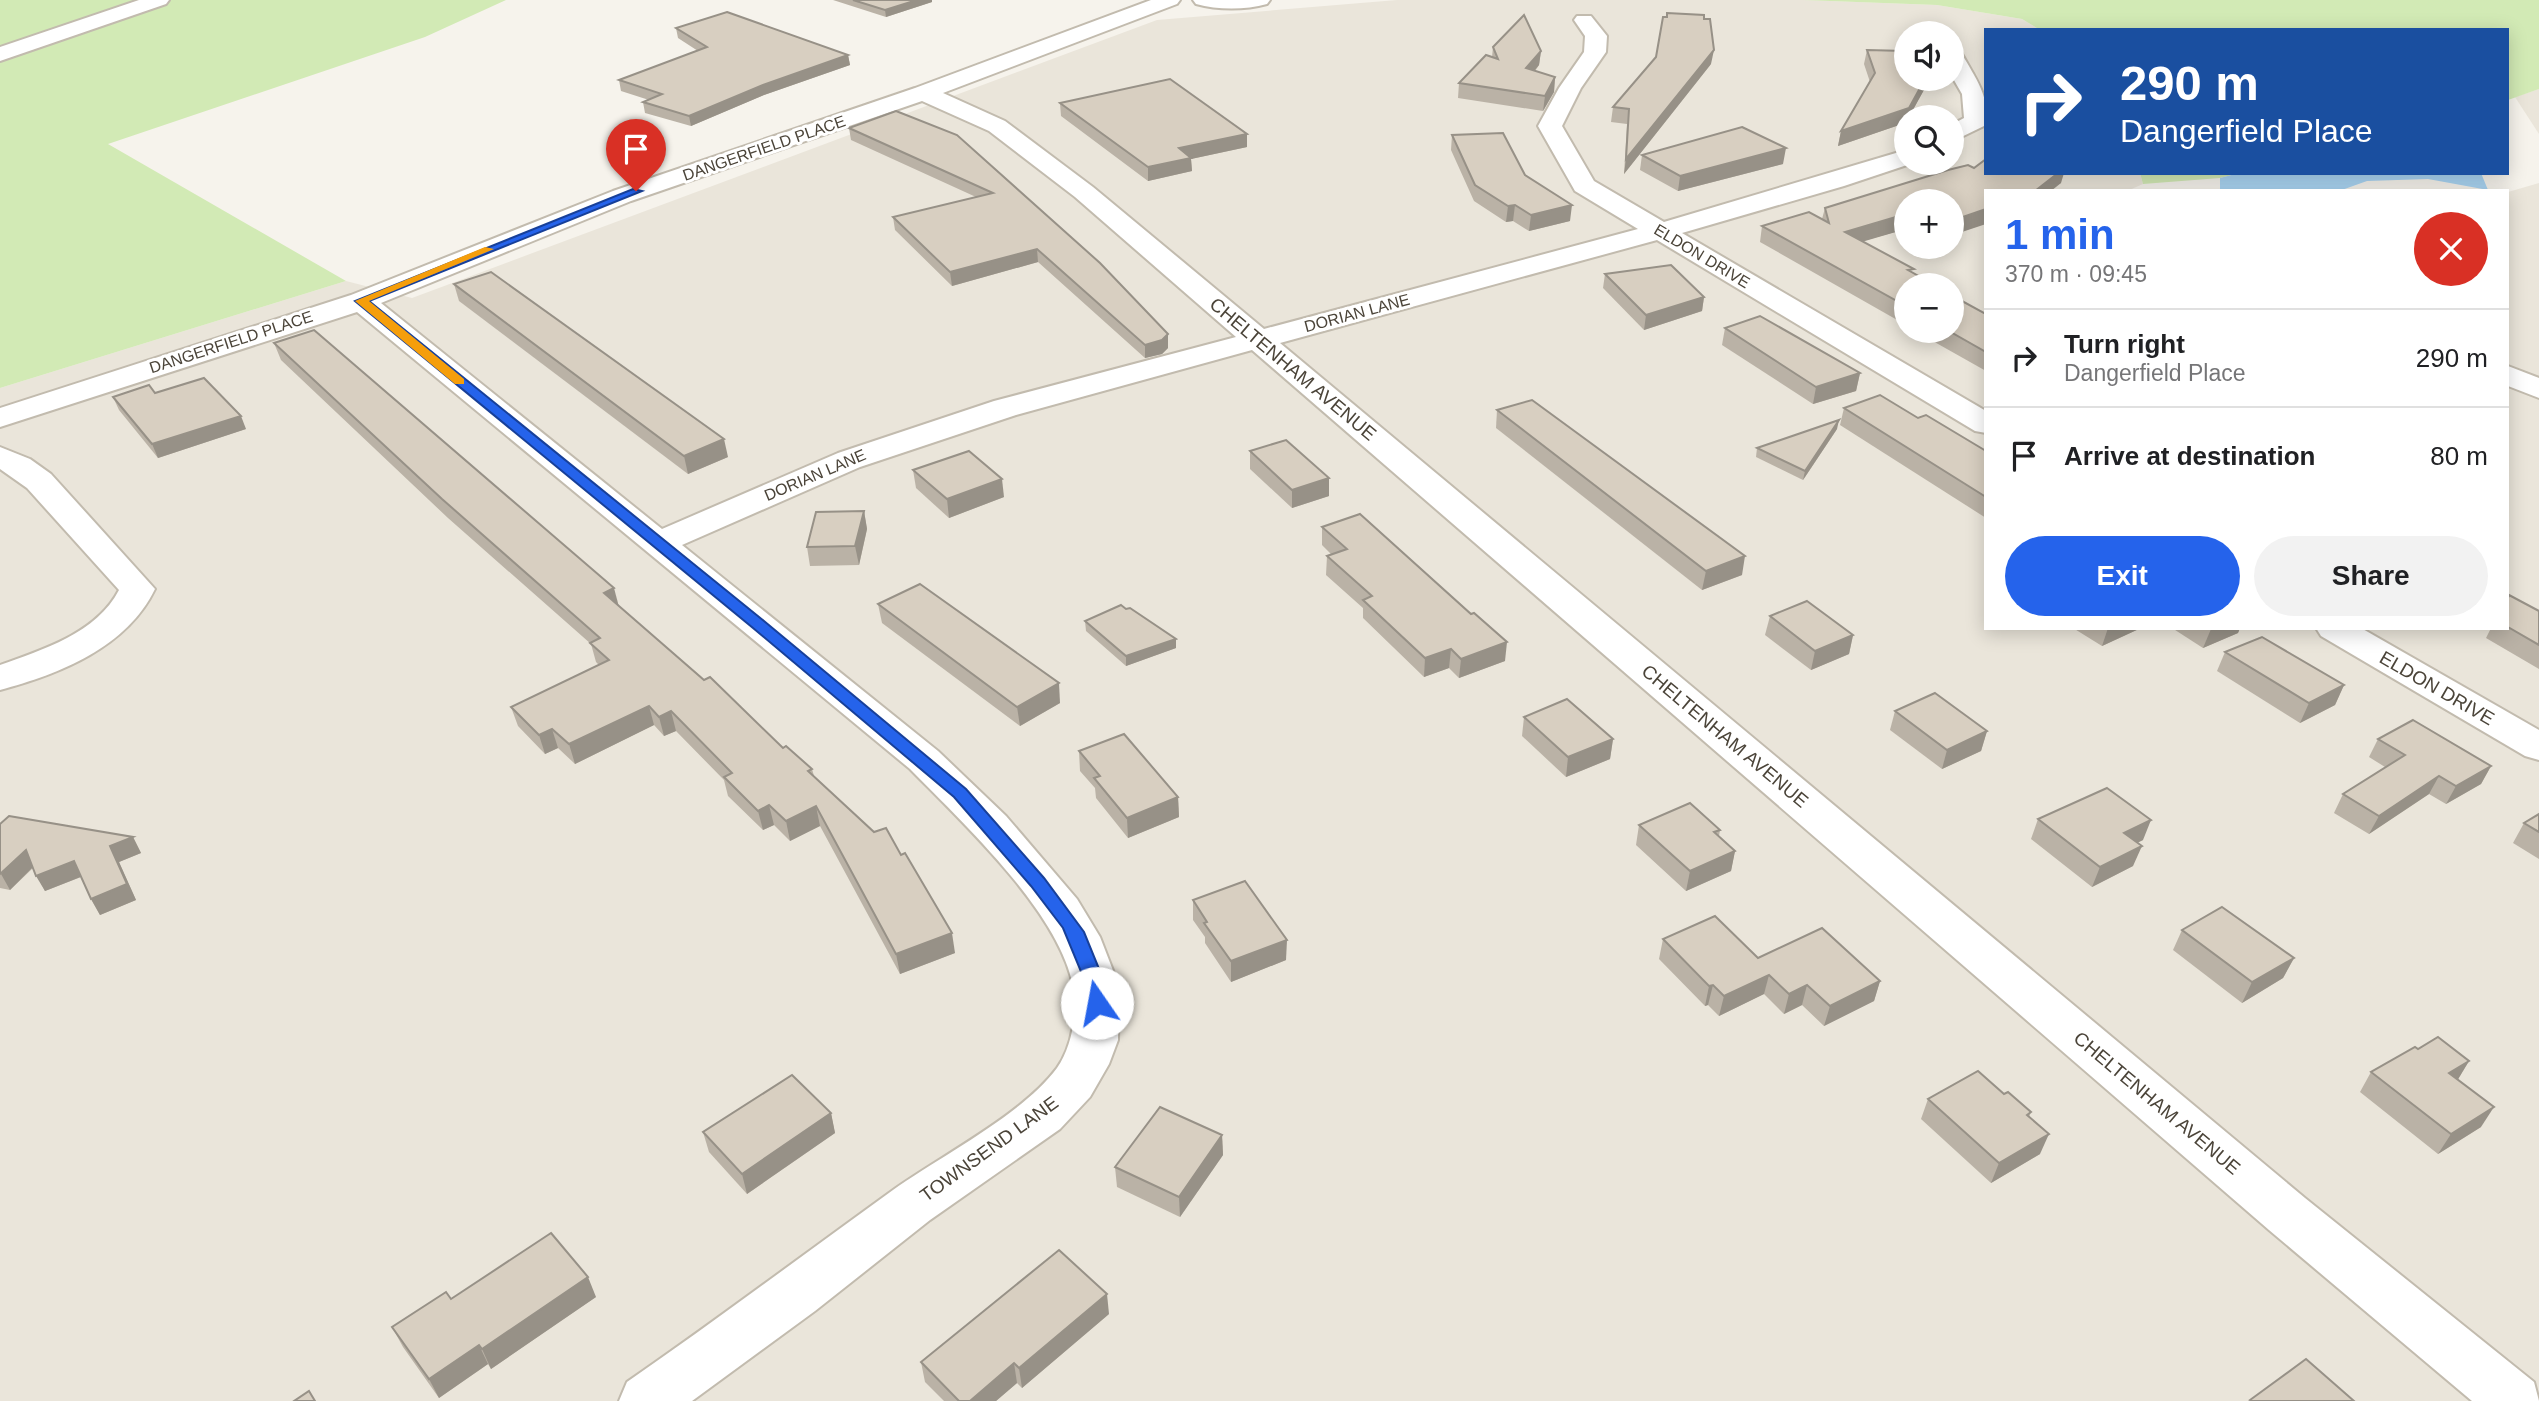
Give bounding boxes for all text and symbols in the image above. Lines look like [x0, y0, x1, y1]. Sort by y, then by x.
map controls [1894, 21, 1964, 343]
button: sound [1894, 21, 1964, 91]
icon: right [2005, 56, 2096, 147]
text: 290 m [2120, 56, 2259, 110]
button: search [1894, 105, 1964, 175]
street label: DANGERFIELD PLACE [681, 112, 847, 184]
text: Dangerfield Place [2120, 113, 2373, 149]
pin [606, 119, 666, 191]
icon: arrive [617, 130, 655, 168]
button: + [1894, 189, 1964, 259]
text: 1 min [2005, 211, 2115, 258]
button: close [2414, 212, 2488, 286]
street label: ELDON DRIVE [1651, 221, 1753, 291]
text: 370 m · 09:45 [2005, 261, 2147, 287]
button: − [1894, 273, 1964, 343]
street label: DORIAN LANE [1302, 291, 1412, 335]
street label: CHELTENHAM AVENUE [1206, 293, 1380, 445]
street label: DANGERFIELD PLACE [147, 308, 315, 376]
text: Turn right [2064, 329, 2185, 359]
icon: right [2005, 339, 2043, 377]
text: 290 m [2416, 343, 2488, 373]
text: Dangerfield Place [2064, 360, 2246, 386]
icon: arrive [2005, 437, 2043, 475]
text: Arrive at destination [2064, 441, 2315, 471]
text: 80 m [2430, 441, 2488, 471]
street label: DORIAN LANE [762, 446, 868, 504]
button: Exit [2005, 536, 2240, 616]
button: Share [2254, 536, 2488, 616]
street label: ELDON DRIVE [2376, 647, 2498, 729]
street label: CHELTENHAM AVENUE [1638, 660, 1812, 812]
position arrow [1060, 966, 1134, 1040]
street label: CHELTENHAM AVENUE [2070, 1027, 2244, 1179]
street label: TOWNSEND LANE [916, 1092, 1062, 1206]

